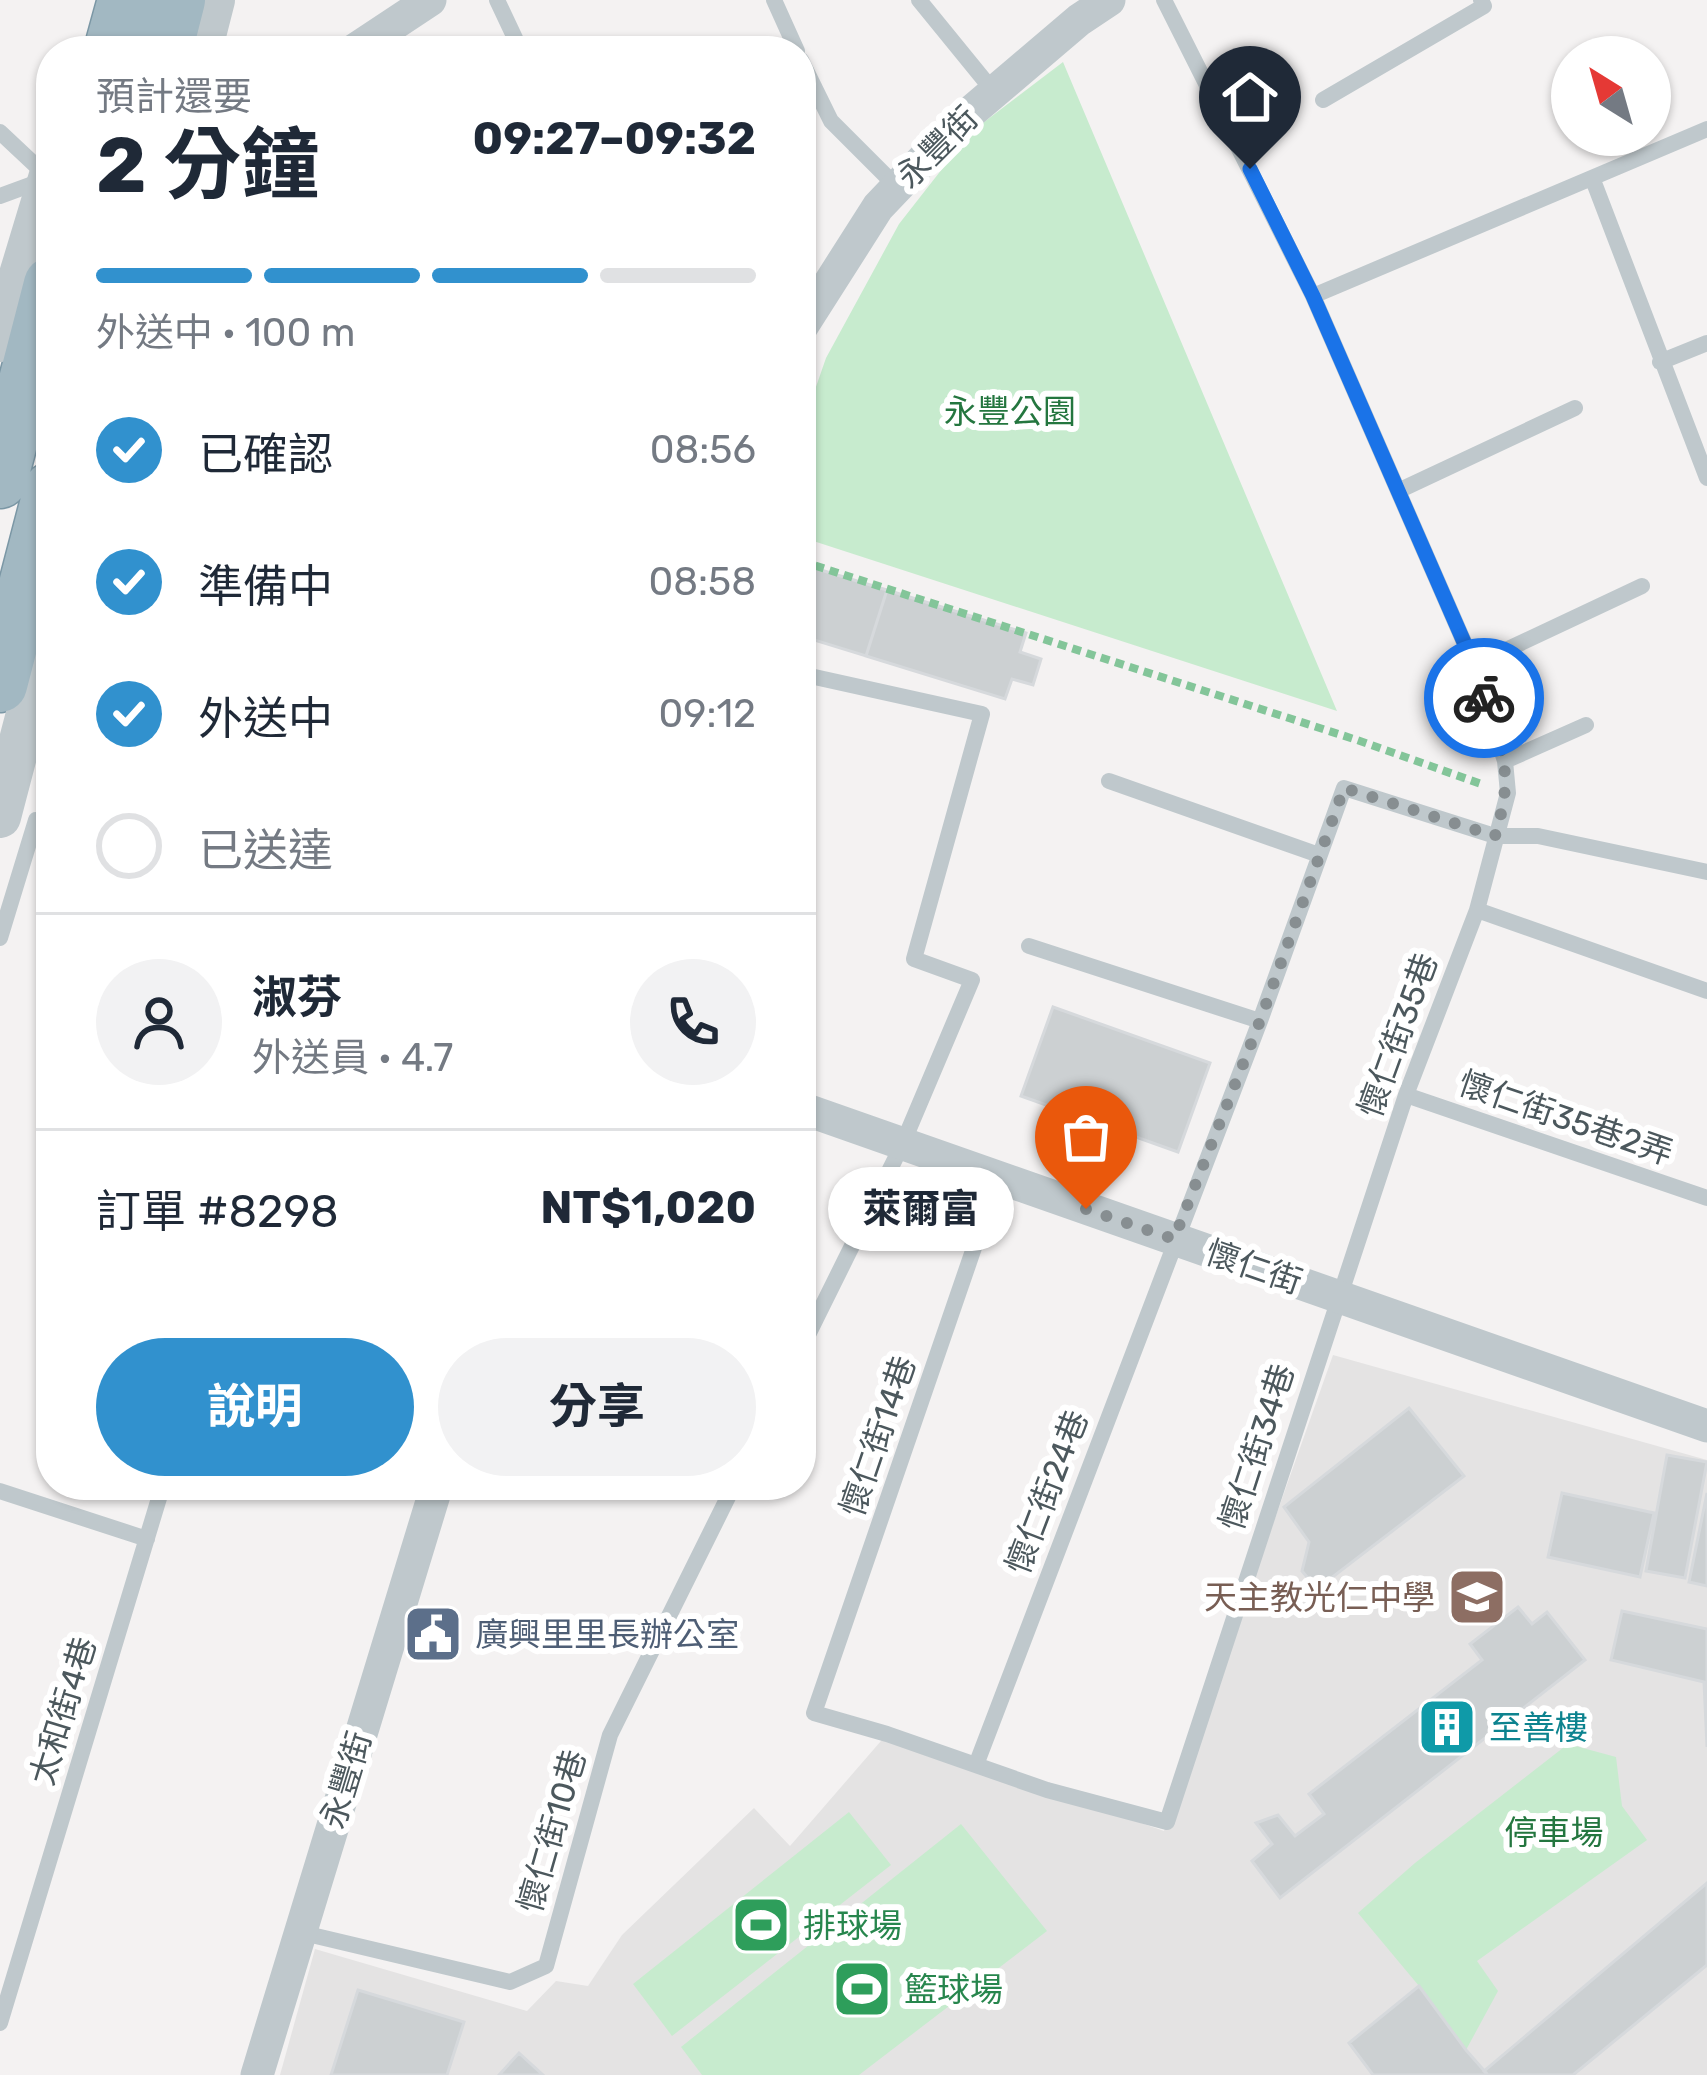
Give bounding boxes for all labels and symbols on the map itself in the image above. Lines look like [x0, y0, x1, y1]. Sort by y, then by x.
north arrow [1551, 36, 1671, 156]
pin [1199, 46, 1301, 169]
street label: 永豐街 [888, 98, 986, 196]
park label: 永豐公園 [944, 392, 1076, 431]
courier [1424, 638, 1544, 758]
street label: 懷仁街35巷 [1350, 948, 1446, 1122]
street label: 懷仁街35巷2弄 [1454, 1063, 1678, 1173]
pin [1035, 1086, 1137, 1209]
callout: 萊爾富 [828, 1167, 1014, 1251]
street label: 懷仁街 [1201, 1232, 1307, 1302]
street label: 懷仁街14巷 [832, 1351, 924, 1521]
street label: 懷仁街34巷 [1212, 1359, 1302, 1535]
street label: 懷仁街24巷 [998, 1405, 1096, 1579]
school or university icon: 天主教光仁中學 [1446, 1566, 1508, 1628]
place label: 天主教光仁中學 [1204, 1578, 1435, 1617]
public building icon: 廣興里里長辦公室 [402, 1603, 464, 1665]
place label: 廣興里里長辦公室 [475, 1615, 739, 1654]
street label: 太和街4巷 [22, 1632, 104, 1790]
building icon: 至善樓 [1416, 1696, 1478, 1758]
place label: 至善樓 [1489, 1708, 1588, 1747]
street label: 永豐街 [313, 1727, 379, 1833]
street label: 懷仁街10巷 [510, 1745, 594, 1917]
park label: 停車場 [1505, 1813, 1604, 1852]
sports icon: 排球場 [730, 1894, 792, 1956]
place label: 排球場 [803, 1906, 902, 1945]
sports icon: 籃球場 [831, 1958, 893, 2020]
place label: 籃球場 [904, 1970, 1003, 2009]

